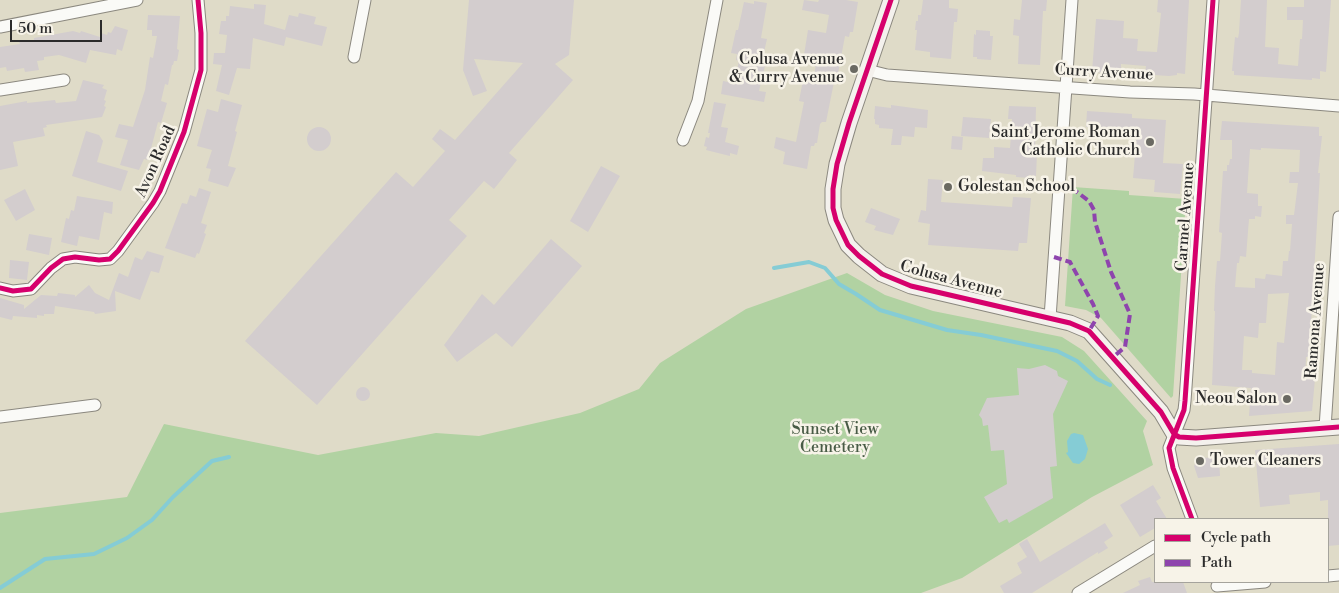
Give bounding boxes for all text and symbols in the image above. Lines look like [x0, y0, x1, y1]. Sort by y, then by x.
scale bar [12, 10, 105, 42]
text: 50 m [18, 19, 52, 38]
place label: Colusa Avenue & Curry Avenue [729, 50, 844, 88]
street label: Curry Avenue [1054, 61, 1154, 85]
marker: Colusa Avenue & Curry Avenue [848, 63, 860, 75]
street label: Avon Road [132, 123, 180, 201]
place label: Saint Jerome Roman Catholic Church [991, 123, 1140, 161]
marker: Saint Jerome Roman Catholic Church [1144, 136, 1156, 148]
street label: Carmel Avenue [1173, 162, 1199, 272]
place label: Golestan School [958, 177, 1075, 197]
marker: Golestan School [942, 181, 954, 193]
street label: Colusa Avenue [898, 257, 1004, 303]
street label: Ramona Avenue [1302, 262, 1330, 380]
place label: Neou Salon [1195, 389, 1277, 409]
marker: Neou Salon [1281, 393, 1293, 405]
park label: Sunset View Cemetery [792, 420, 878, 458]
place label: Tower Cleaners [1210, 451, 1321, 471]
marker: Tower Cleaners [1194, 455, 1206, 467]
legend [1154, 518, 1329, 583]
text: Cycle path [1201, 528, 1271, 547]
text: Path [1201, 553, 1233, 572]

